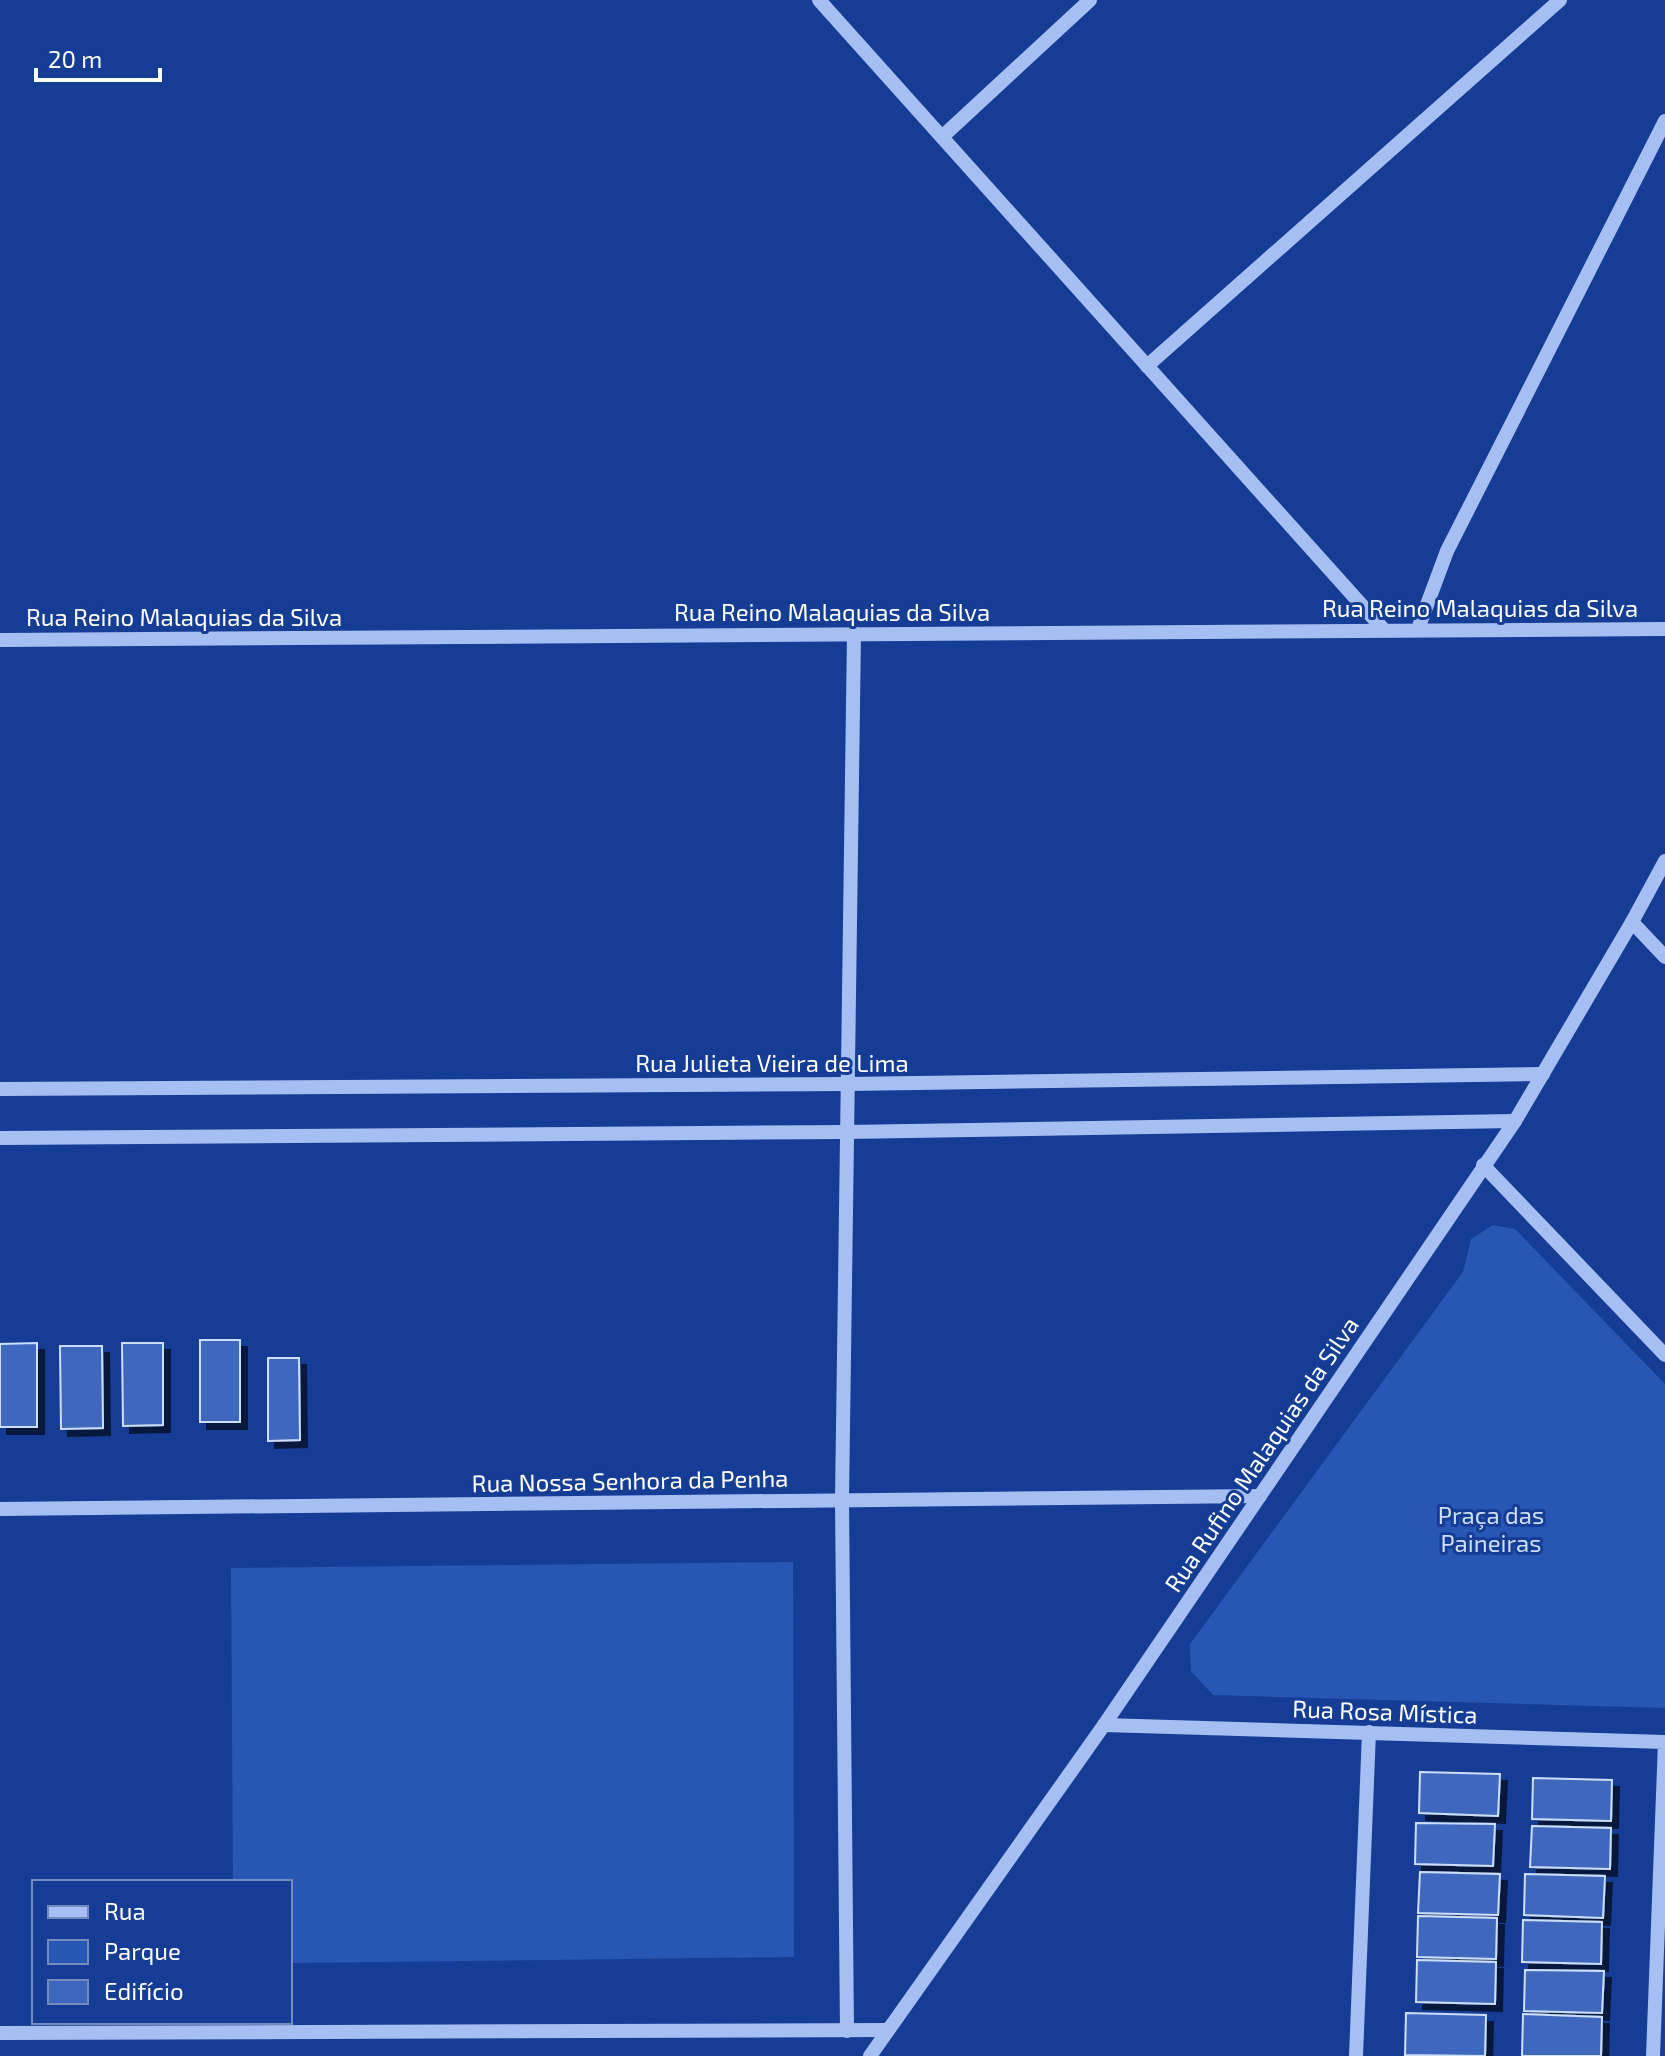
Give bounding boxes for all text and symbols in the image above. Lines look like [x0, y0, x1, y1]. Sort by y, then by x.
scale bar [36, 32, 160, 82]
text: 20 m [48, 44, 102, 73]
street label: Rua Reino Malaquias da Silva [1322, 593, 1638, 622]
street label: Rua Reino Malaquias da Silva [674, 597, 990, 626]
street label: Rua Reino Malaquias da Silva [26, 602, 342, 631]
street label: Rua Julieta Vieira de Lima [635, 1048, 909, 1077]
street label: Rua Rufino Malaquias da Silva [1158, 1311, 1364, 1597]
street label: Rua Nossa Senhora da Penha [471, 1463, 789, 1497]
park label: Praça das Paineiras [1438, 1500, 1544, 1557]
street label: Rua Rosa Mística [1292, 1693, 1478, 1729]
legend [32, 1880, 292, 2024]
text: Rua [104, 1896, 146, 1925]
text: Parque [104, 1936, 181, 1965]
text: Edifício [104, 1976, 184, 2005]

